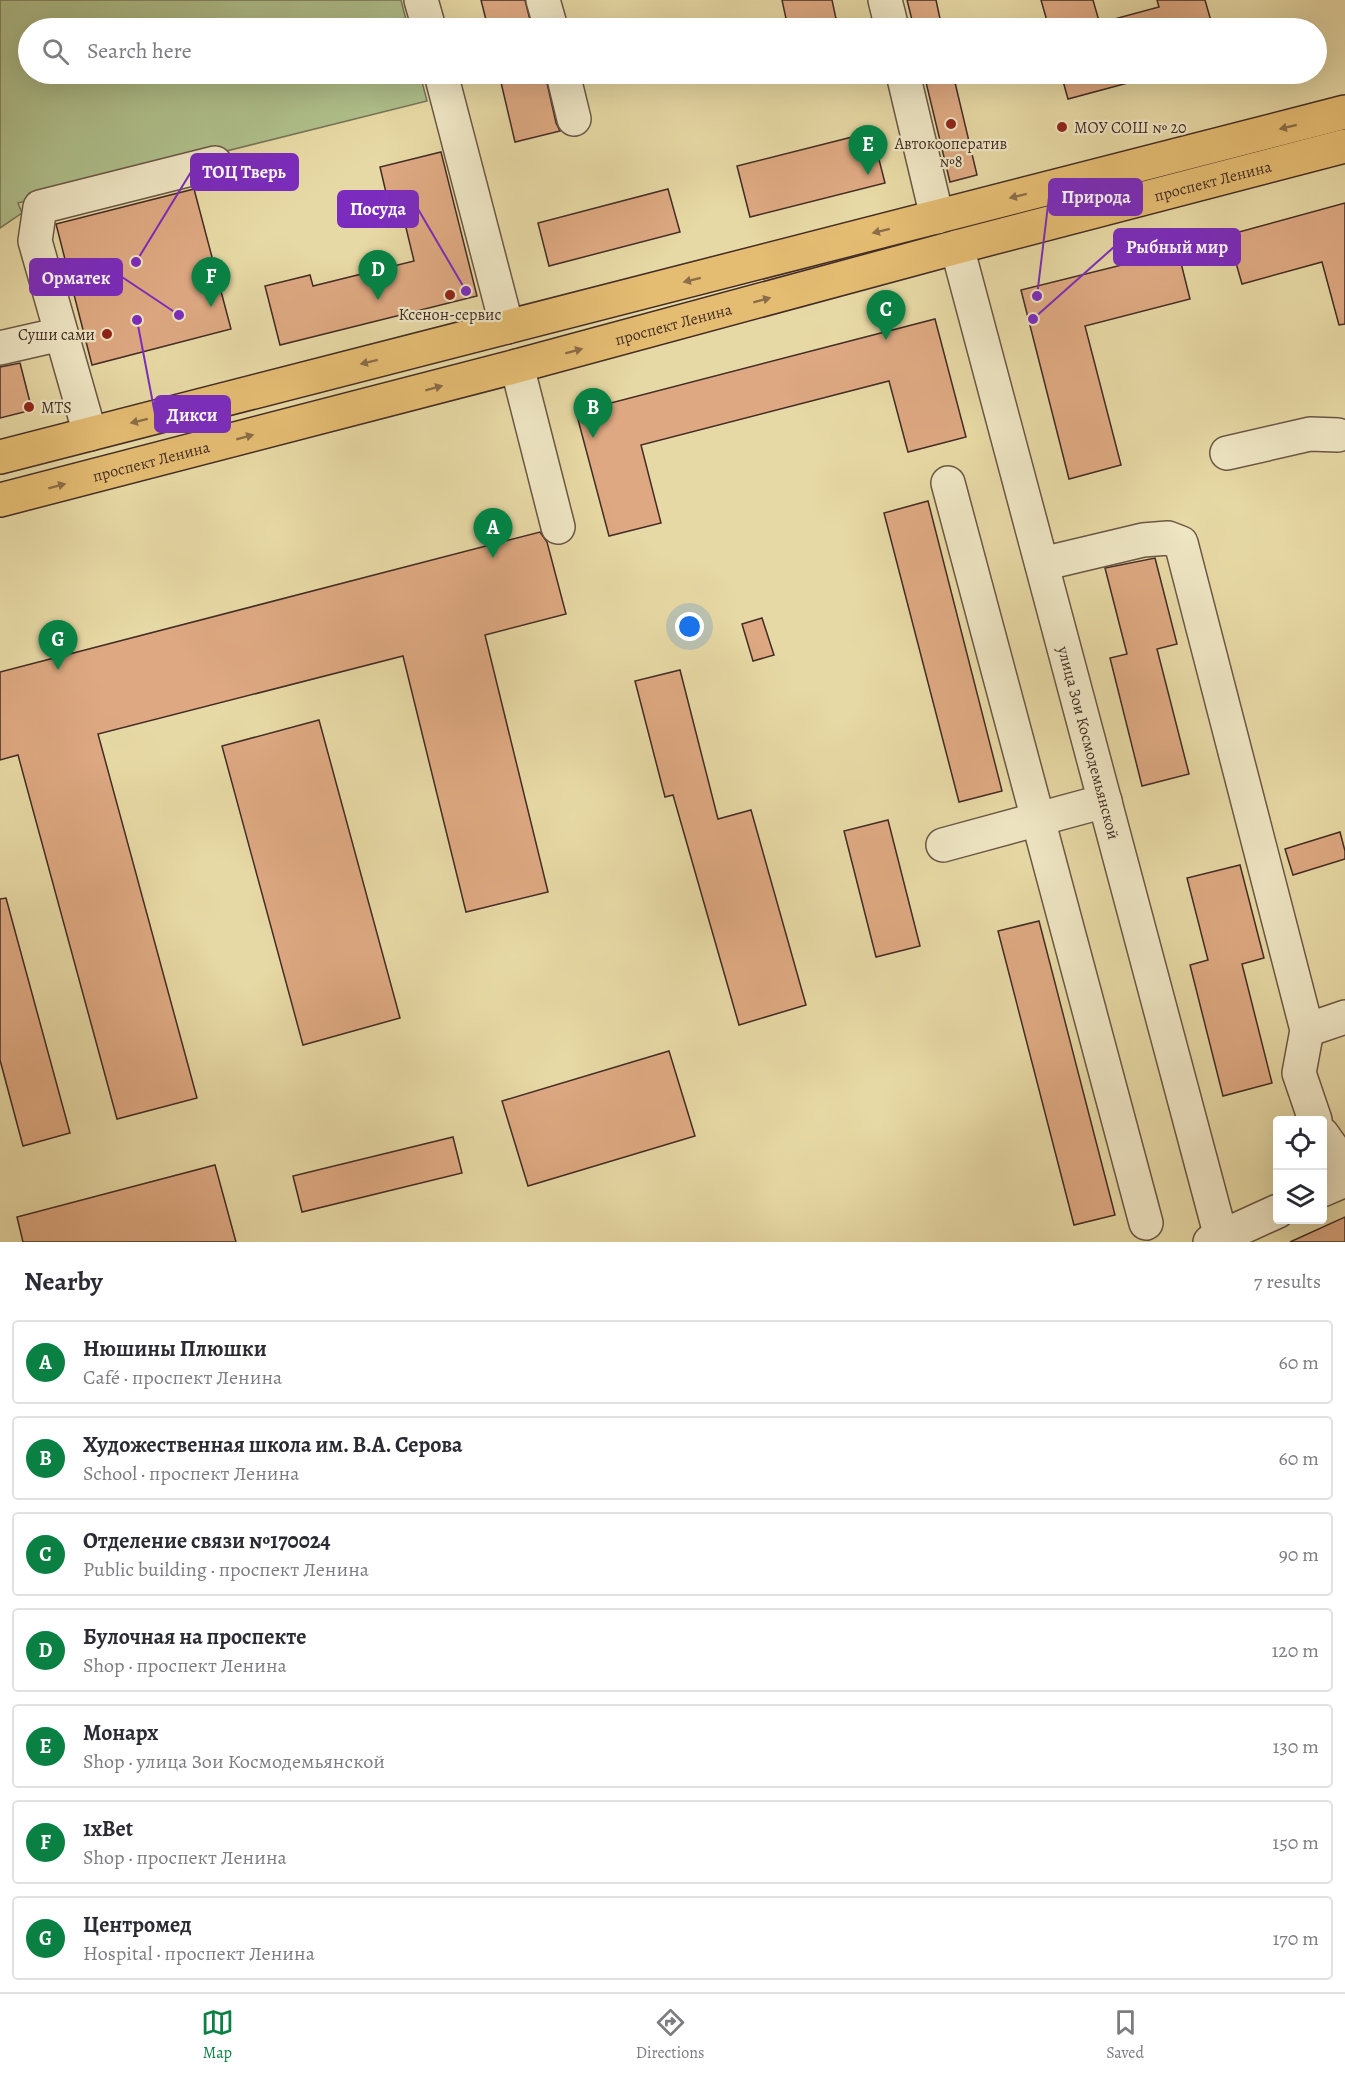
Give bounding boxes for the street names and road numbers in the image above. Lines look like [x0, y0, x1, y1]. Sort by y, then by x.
street label: проспект Ленина [1152, 155, 1274, 207]
street label: проспект Ленина [613, 298, 735, 351]
street label: проспект Ленина [90, 436, 213, 488]
street label: улица Зои Космодемьянской [1052, 643, 1124, 842]

